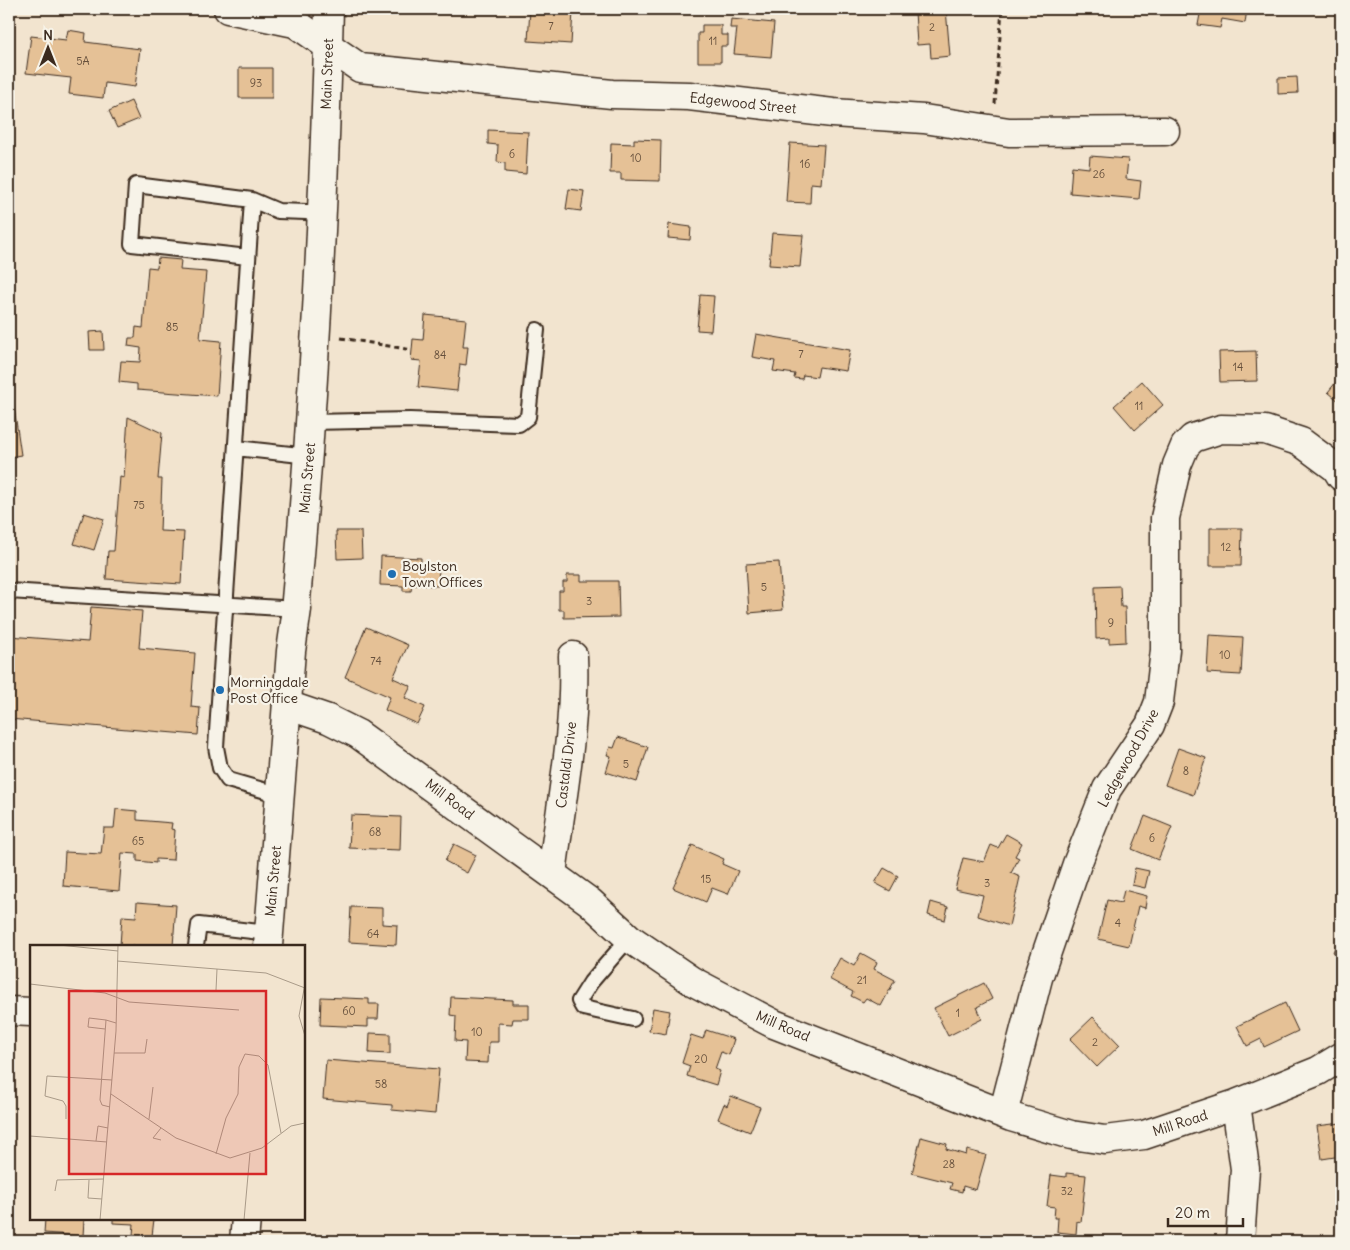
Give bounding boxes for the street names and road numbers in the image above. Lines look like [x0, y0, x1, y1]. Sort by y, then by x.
street label: Main Street [317, 38, 337, 110]
street label: Edgewood Street [689, 88, 798, 118]
street label: Main Street [295, 441, 319, 514]
street label: Ledgewood Drive [1094, 706, 1162, 810]
street label: Castaldi Drive [552, 721, 580, 809]
street label: Mill Road [422, 775, 478, 823]
street label: Main Street [261, 844, 285, 917]
street label: Mill Road [753, 1007, 813, 1045]
street label: Mill Road [1150, 1106, 1210, 1140]

